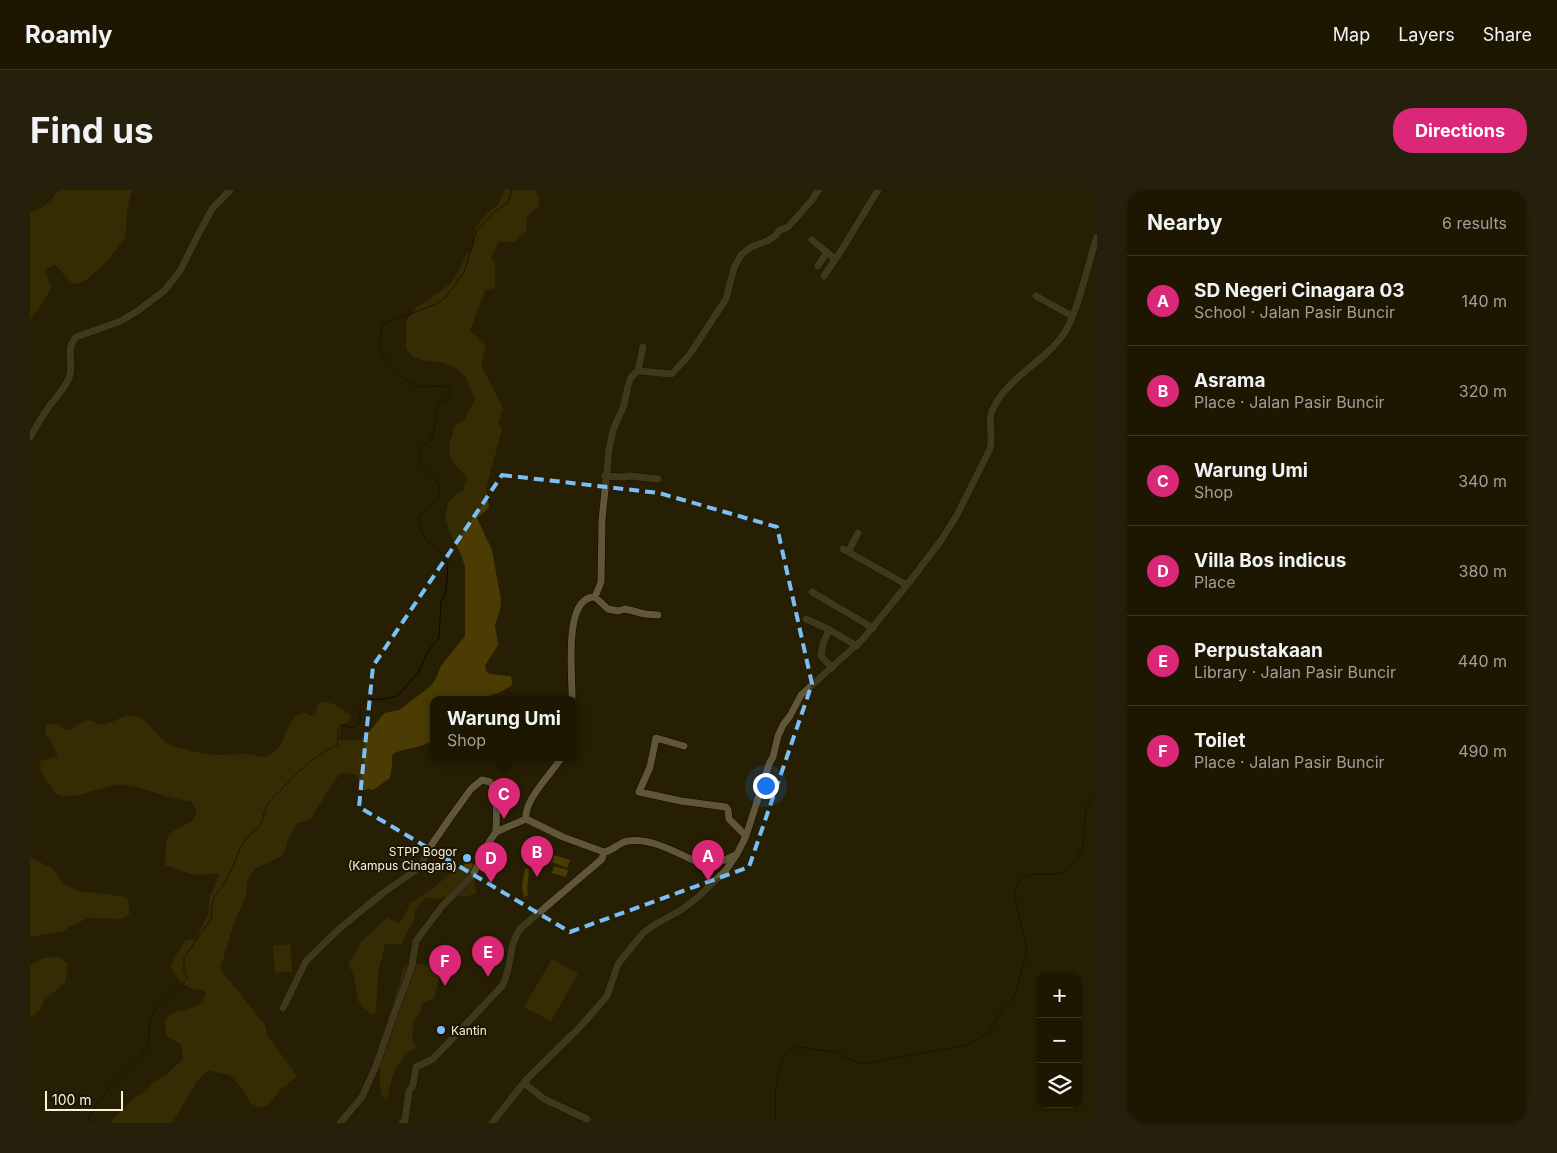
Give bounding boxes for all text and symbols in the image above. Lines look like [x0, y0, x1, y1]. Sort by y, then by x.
text: Roamly [25, 20, 112, 49]
text: Map [1333, 24, 1370, 45]
text: Layers [1398, 24, 1455, 45]
text: Share [1483, 24, 1532, 45]
button: Directions [1393, 108, 1527, 153]
text: Find us [30, 109, 154, 151]
text: Nearby [1147, 210, 1222, 235]
text: 6 results [1442, 213, 1507, 233]
text: SD Negeri Cinagara 03 [1194, 279, 1405, 302]
text: A [1157, 291, 1169, 311]
text: 140 m [1462, 291, 1507, 311]
text: School · Jalan Pasir Buncir [1194, 302, 1395, 322]
text: Asrama [1194, 369, 1266, 392]
text: B [1158, 381, 1168, 401]
text: 320 m [1459, 381, 1507, 401]
text: Place · Jalan Pasir Buncir [1194, 392, 1385, 412]
text: Warung Umi [1194, 459, 1308, 482]
text: C [1157, 471, 1169, 491]
text: 340 m [1458, 471, 1507, 491]
text: Shop [1194, 482, 1233, 502]
text: Villa Bos indicus [1194, 549, 1346, 572]
text: D [1157, 561, 1169, 581]
text: 380 m [1459, 561, 1507, 581]
text: Place [1194, 572, 1236, 592]
text: Perpustakaan [1194, 639, 1323, 662]
text: E [1158, 651, 1168, 671]
text: 440 m [1458, 651, 1507, 671]
text: Library · Jalan Pasir Buncir [1194, 662, 1396, 682]
popup [430, 696, 578, 761]
text: Warung Umi [447, 707, 561, 730]
text: Toilet [1194, 729, 1245, 752]
text: Shop [447, 730, 486, 750]
text: F [1158, 741, 1168, 761]
text: 490 m [1458, 741, 1507, 761]
text: Place · Jalan Pasir Buncir [1194, 752, 1385, 772]
your location [753, 773, 779, 799]
pin: C [488, 778, 520, 819]
pin: B [521, 836, 553, 877]
pin: A [692, 840, 724, 881]
pin: D [475, 842, 507, 883]
place label: STPP Bogor (Kampus Cinagara) [348, 844, 457, 873]
marker: STPP Bogor (Kampus Cinagara) [461, 852, 473, 864]
pin: E [472, 936, 504, 977]
pin: F [429, 945, 461, 986]
map controls [1037, 973, 1082, 1108]
button: + [1037, 973, 1082, 1018]
button: − [1037, 1018, 1082, 1063]
place label: Kantin [451, 1023, 487, 1038]
marker: Kantin [435, 1024, 447, 1036]
button: layers [1037, 1063, 1082, 1108]
scale bar [45, 1088, 122, 1111]
text: 100 m [52, 1091, 92, 1108]

